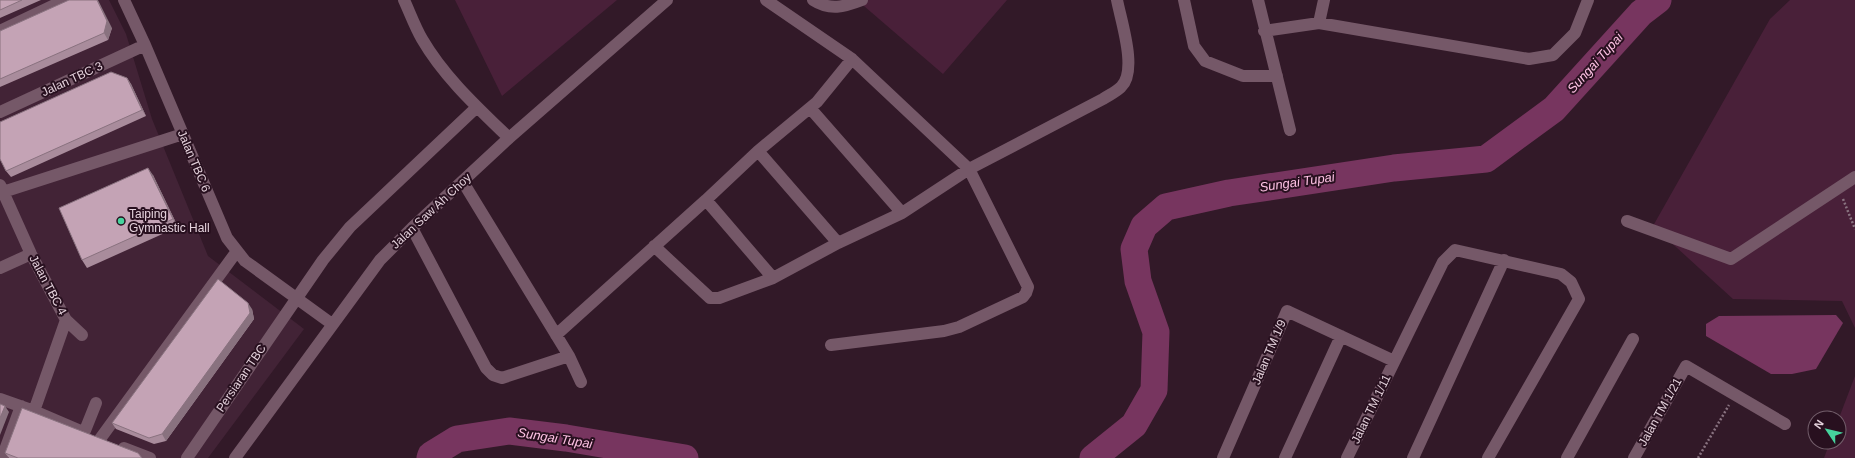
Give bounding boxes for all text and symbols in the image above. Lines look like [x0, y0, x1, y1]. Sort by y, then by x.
water label: Sungai Tupai [1564, 29, 1627, 96]
street label: Jalan TBC 3 [39, 59, 105, 99]
street label: Jalan TBC 6 [175, 128, 213, 194]
water label: Sungai Tupai [1258, 169, 1337, 195]
street label: Jalan Saw Ah Choy [388, 170, 474, 252]
place label: Taiping Gymnastic Hall [129, 207, 210, 235]
marker: Taiping Gymnastic Hall [116, 216, 126, 226]
street label: Jalan TBC 4 [26, 253, 70, 318]
street label: Jalan TM 1/9 [1249, 317, 1289, 387]
street label: Persiaran TBC [213, 341, 269, 414]
street label: Jalan TM 1/11 [1348, 372, 1394, 446]
street label: Jalan TM 1/21 [1635, 375, 1685, 449]
north arrow [1807, 410, 1847, 450]
text: N [1812, 418, 1826, 431]
water label: Sungai Tupai [516, 425, 595, 451]

